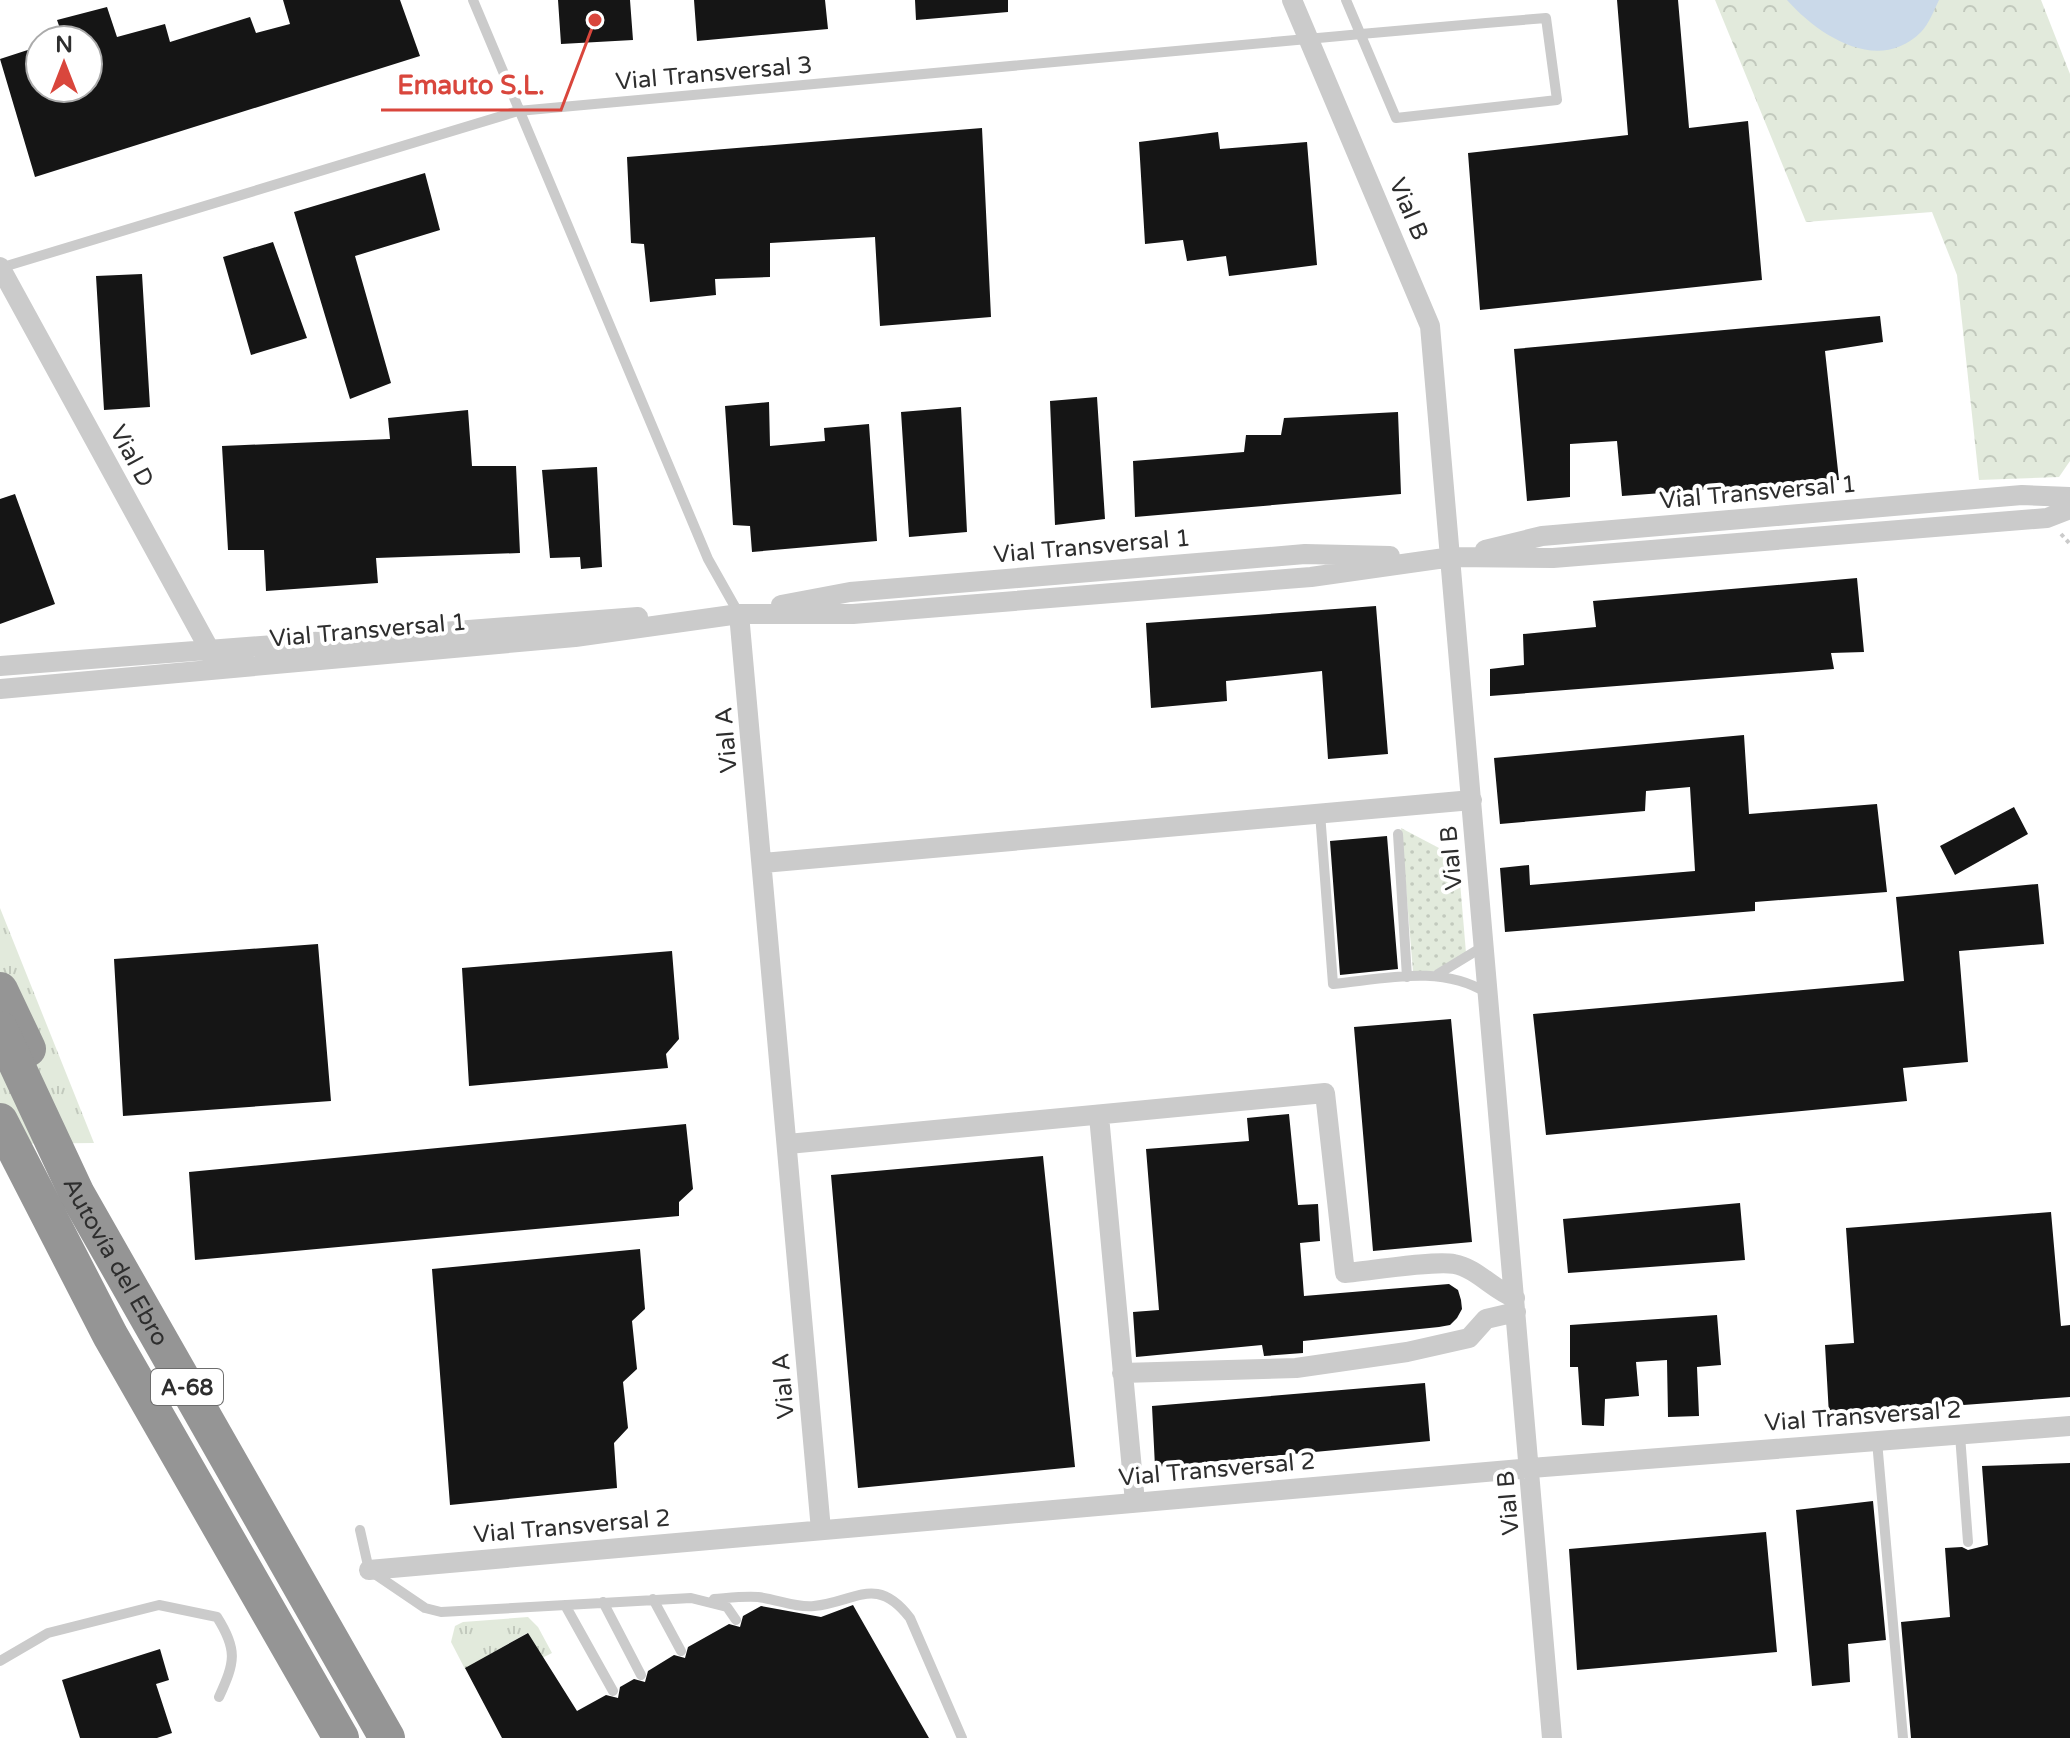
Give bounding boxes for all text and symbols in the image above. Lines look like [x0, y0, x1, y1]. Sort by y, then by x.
north arrow [24, 24, 104, 104]
text: N [55, 32, 73, 58]
street label: Vial Transversal 3 [614, 50, 814, 97]
callout: Emauto S.L. [381, 60, 561, 110]
text: Emauto S.L. [397, 70, 545, 101]
street label: Vial B [1383, 174, 1435, 245]
street label: Vial D [103, 420, 160, 492]
street label: Vial Transversal 1 [1658, 469, 1858, 516]
street label: Vial Transversal 1 [992, 523, 1192, 570]
street label: Vial Transversal 1 [268, 607, 468, 654]
street label: Vial A [709, 706, 744, 774]
street label: Vial B [1434, 824, 1469, 891]
street label: Autovía del Ebro [56, 1173, 175, 1351]
street label: Vial A [766, 1352, 801, 1420]
road number: A-68 [151, 1369, 223, 1405]
street label: Vial Transversal 2 [1763, 1395, 1963, 1438]
street label: Vial Transversal 2 [1117, 1446, 1317, 1493]
street label: Vial B [1491, 1469, 1526, 1536]
street label: Vial Transversal 2 [472, 1503, 672, 1550]

